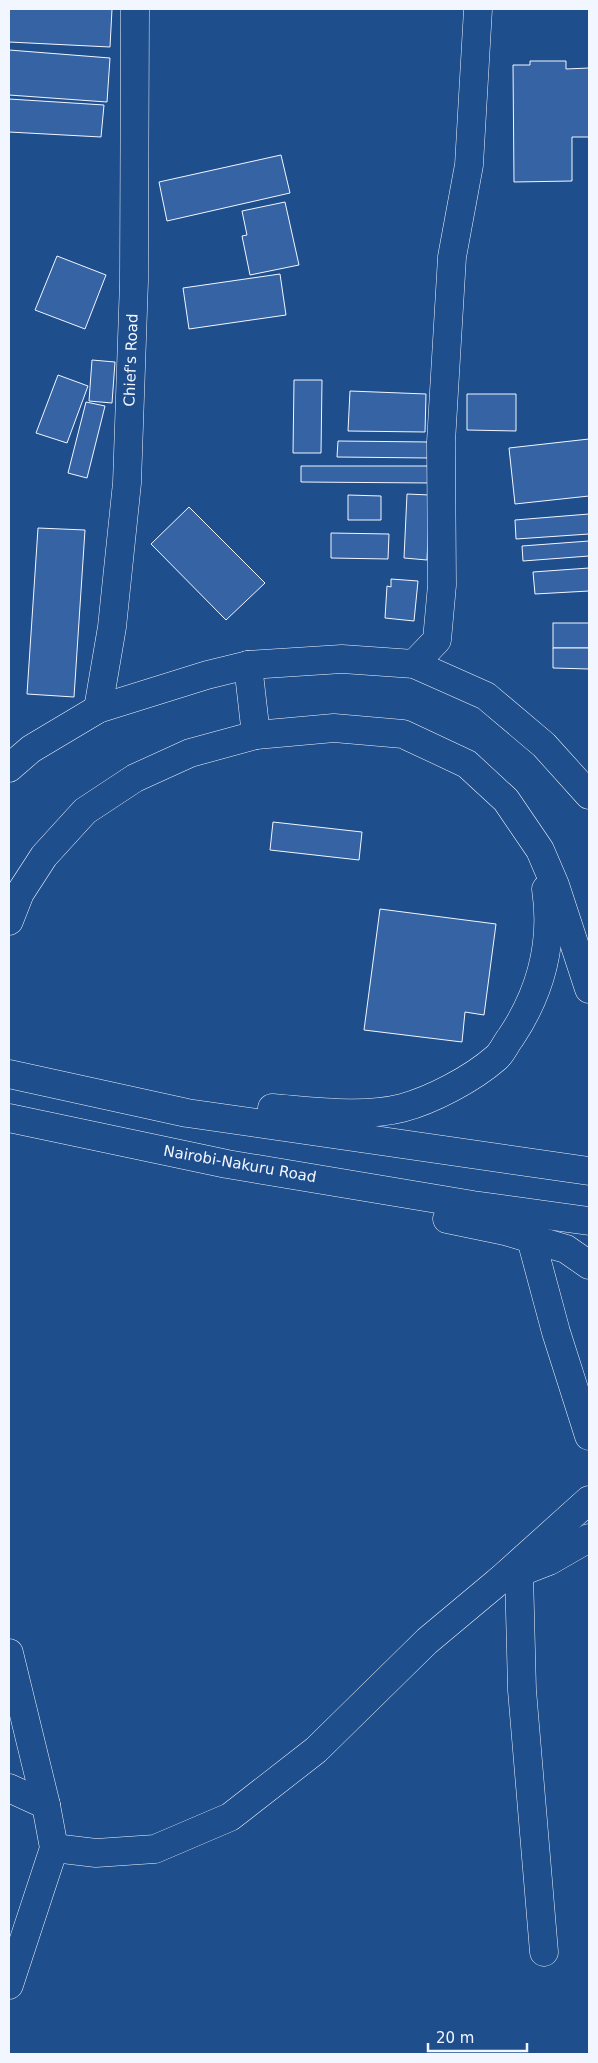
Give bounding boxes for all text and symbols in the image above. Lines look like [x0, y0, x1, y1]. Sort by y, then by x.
street label: Chief's Road [120, 313, 142, 407]
street label: Nairobi-Nakuru Road [162, 1142, 318, 1186]
scale bar [428, 2020, 527, 2052]
text: 20 m [436, 2029, 474, 2047]

